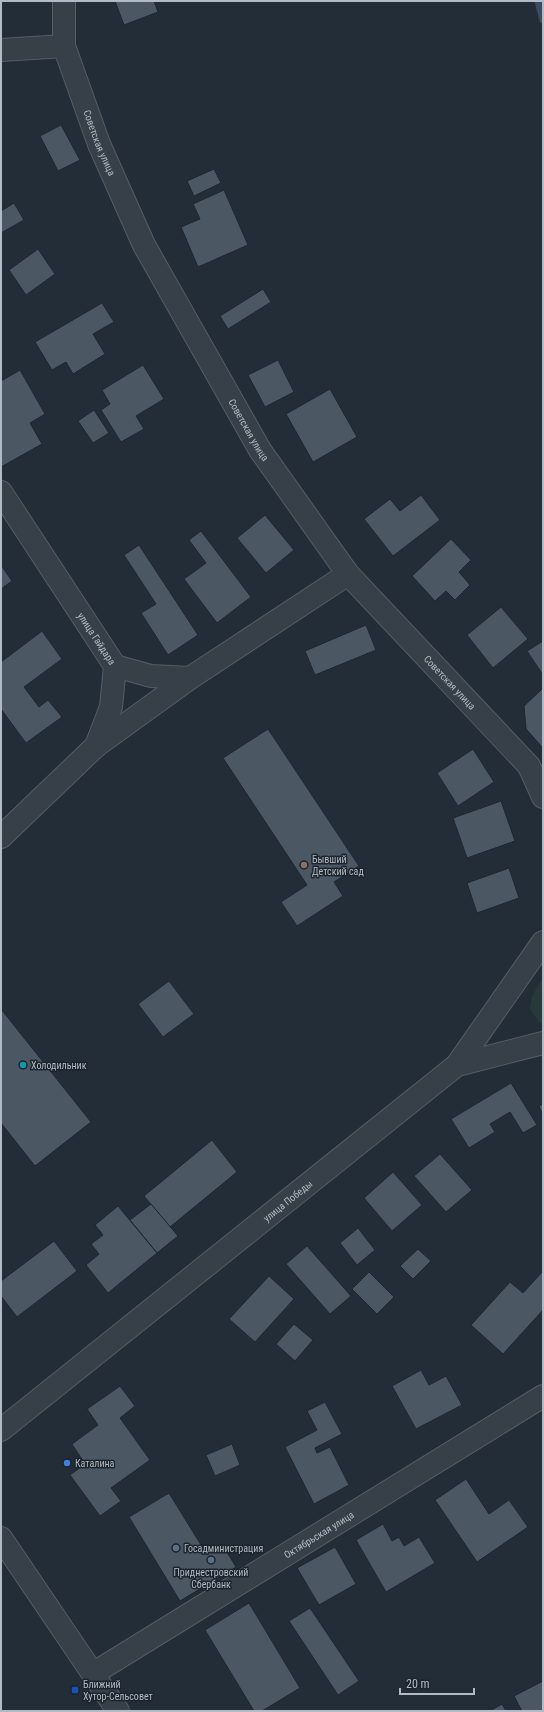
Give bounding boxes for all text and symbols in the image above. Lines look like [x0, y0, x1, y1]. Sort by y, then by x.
street label: Советская улица [81, 108, 117, 178]
street label: Советская улица [226, 397, 271, 463]
street label: улица Гайдара [75, 610, 118, 667]
street label: Советская улица [422, 653, 478, 712]
place label: Бывший Детский сад [312, 854, 364, 877]
marker: Бывший Детский сад [299, 860, 309, 870]
marker: Холодильник [18, 1060, 28, 1070]
place label: Холодильник [31, 1060, 87, 1071]
street label: улица Победы [261, 1178, 314, 1224]
marker: Каталина [62, 1458, 72, 1468]
place label: Каталина [75, 1458, 115, 1469]
street label: Октябрьская улица [282, 1509, 356, 1560]
marker: Госадминистрация [171, 1543, 181, 1553]
place label: Госадминистрация [184, 1543, 263, 1554]
marker: Приднестровский Сбербанк [206, 1555, 216, 1565]
place label: Приднестровский Сбербанк [174, 1567, 248, 1590]
scale bar [400, 1670, 474, 1696]
text: 20 m [406, 1677, 430, 1691]
place label: Ближний Хутор-Сельсовет [83, 1679, 153, 1702]
marker: Ближний Хутор-Сельсовет [70, 1685, 80, 1695]

